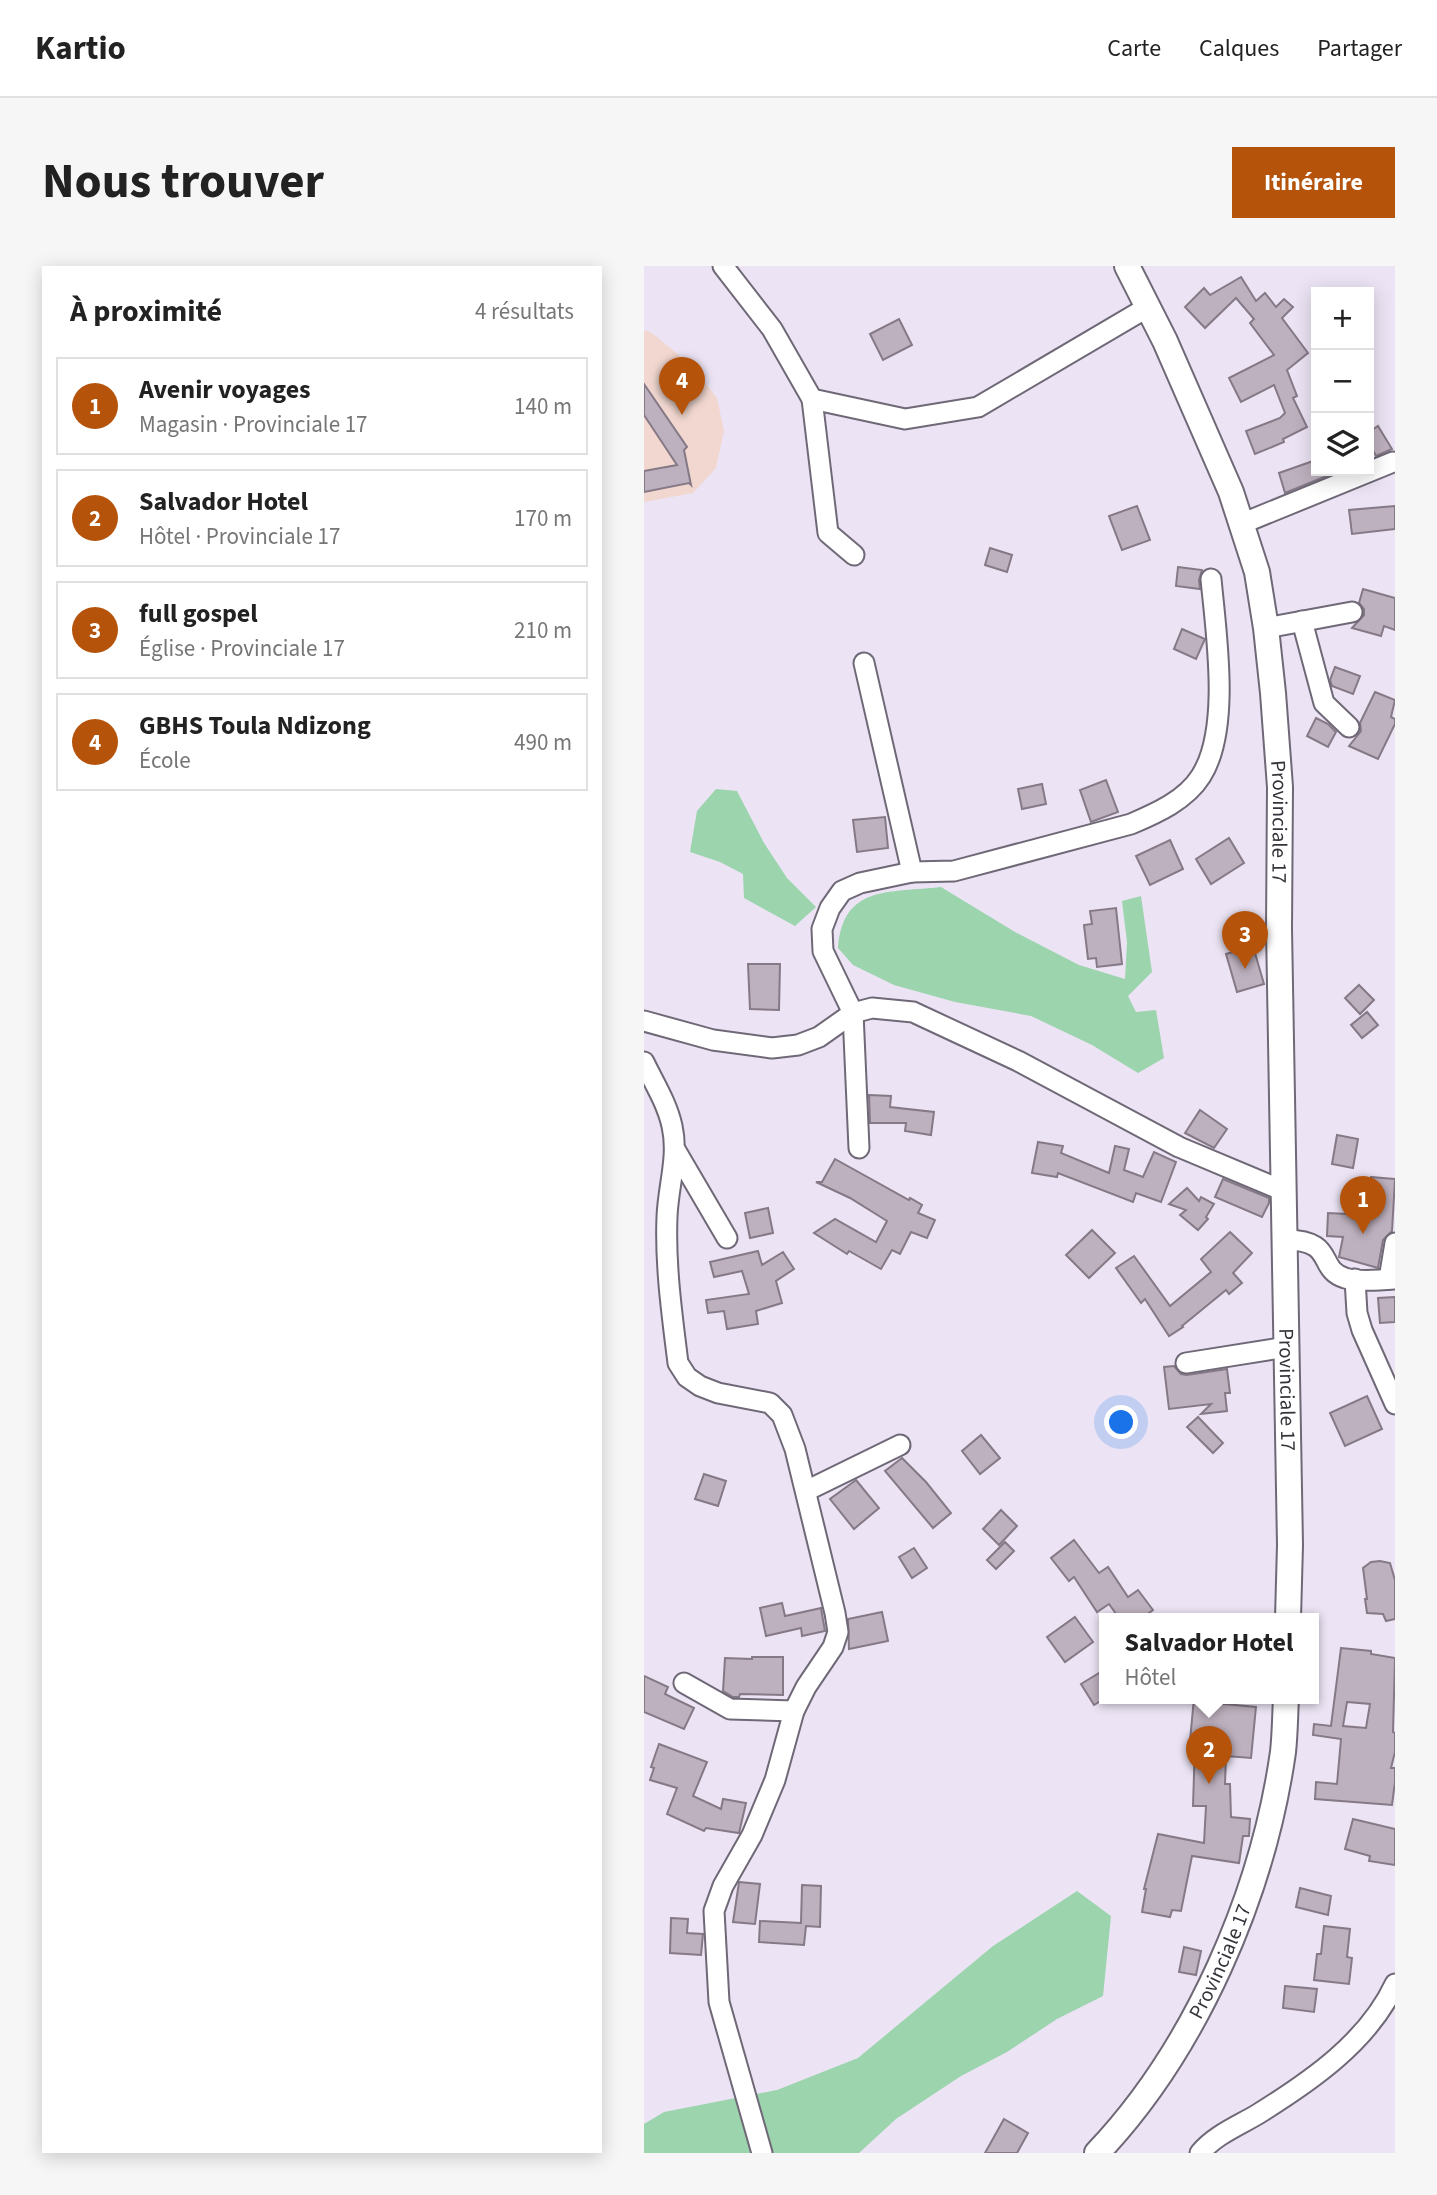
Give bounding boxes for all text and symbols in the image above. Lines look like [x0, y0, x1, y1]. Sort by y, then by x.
text: Kartio [35, 25, 126, 72]
text: Carte [1107, 31, 1161, 66]
text: Calques [1199, 31, 1279, 66]
text: Partager [1317, 31, 1402, 66]
text: Nous trouver [42, 147, 324, 217]
button: Itinéraire [1232, 147, 1395, 218]
map controls [1311, 287, 1374, 476]
button: + [1311, 287, 1374, 350]
text: À proximité [70, 290, 222, 333]
text: 4 résultats [475, 295, 574, 328]
button: − [1311, 350, 1374, 413]
pin: 4 [659, 357, 705, 415]
text: Avenir voyages [139, 371, 311, 408]
text: 1 [89, 390, 101, 423]
text: 140 m [514, 390, 572, 423]
text: Magasin · Provinciale 17 [139, 408, 368, 441]
button: layers [1311, 413, 1374, 476]
text: Salvador Hotel [139, 483, 308, 520]
text: 2 [89, 502, 101, 535]
text: 170 m [514, 502, 572, 535]
text: Hôtel · Provinciale 17 [139, 520, 340, 553]
text: full gospel [139, 595, 258, 632]
text: 3 [89, 614, 101, 647]
text: 210 m [514, 614, 572, 647]
text: Église · Provinciale 17 [139, 632, 345, 665]
text: GBHS Toula Ndizong [139, 707, 371, 744]
text: 4 [89, 726, 101, 759]
text: 490 m [514, 726, 572, 759]
text: École [139, 744, 191, 777]
street label: Provinciale 17 [1263, 759, 1295, 883]
pin: 3 [1222, 911, 1268, 969]
pin: 1 [1340, 1176, 1386, 1234]
street label: Provinciale 17 [1271, 1328, 1303, 1451]
your location [1104, 1405, 1138, 1439]
popup [1099, 1613, 1319, 1704]
text: Salvador Hotel [1125, 1624, 1293, 1661]
text: Hôtel [1125, 1661, 1176, 1694]
pin: 2 [1186, 1726, 1232, 1784]
street label: Provinciale 17 [1181, 1900, 1259, 2024]

